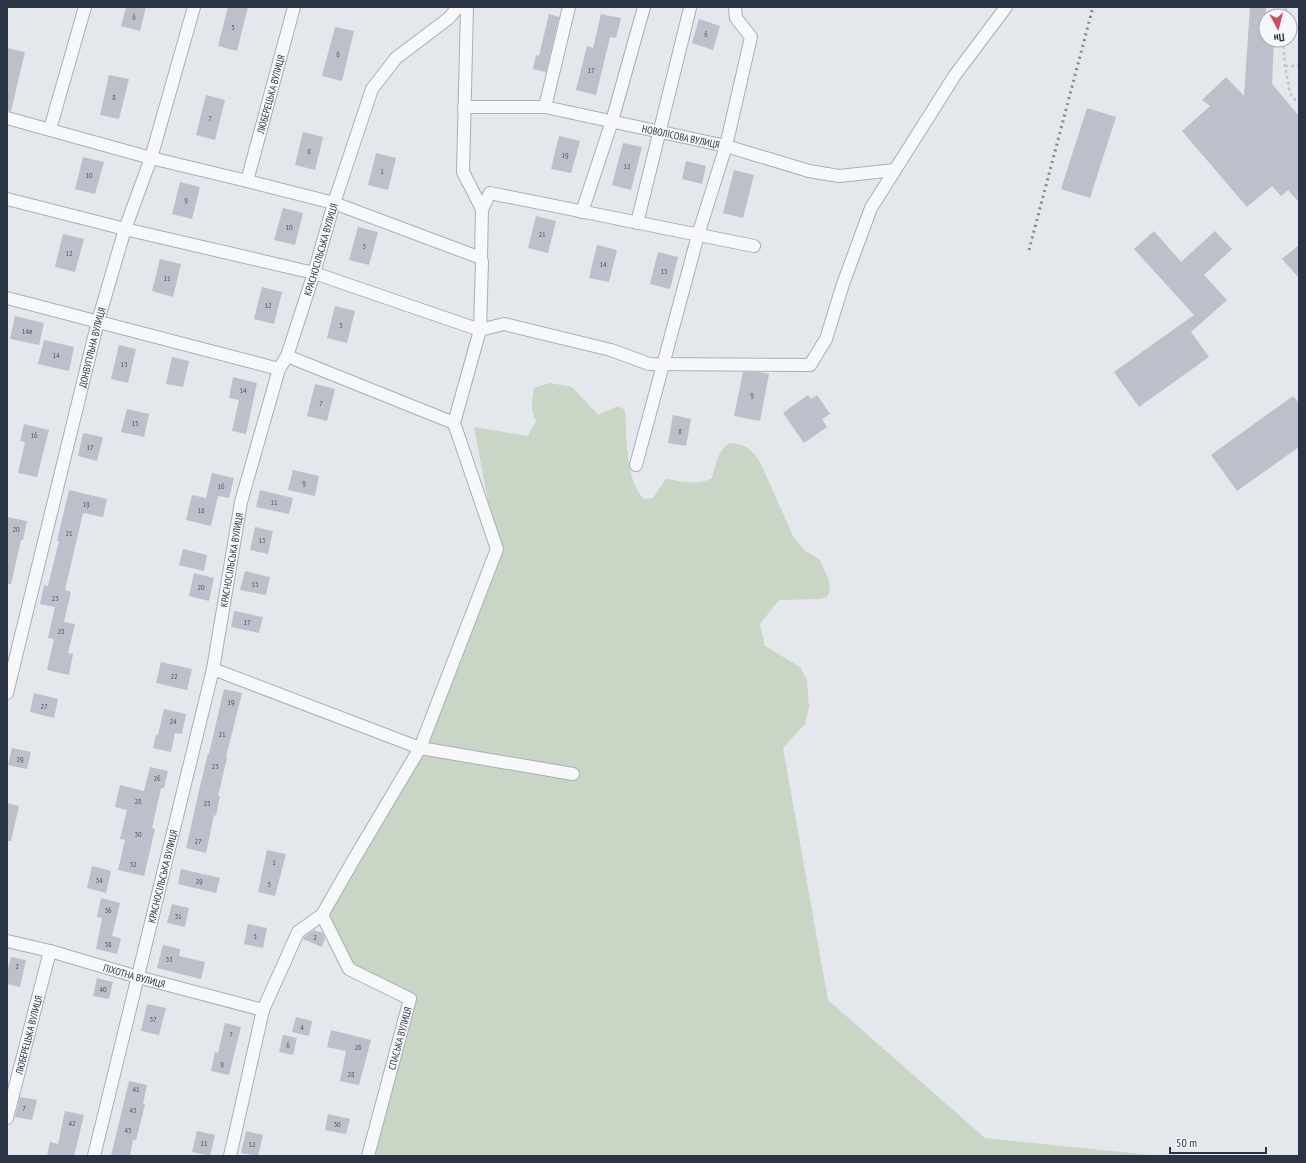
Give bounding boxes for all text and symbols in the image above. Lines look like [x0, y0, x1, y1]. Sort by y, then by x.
north arrow [1258, 8, 1298, 48]
house number: 6 [132, 12, 136, 22]
house number: 5 [231, 22, 235, 32]
house number: 6 [704, 29, 708, 39]
text: Пн [1273, 30, 1285, 46]
house number: 6 [336, 49, 340, 59]
street label: ЛЮБЕРЕЦЬКА ВУЛИЦЯ [254, 53, 288, 136]
house number: 17 [587, 65, 595, 75]
house number: 8 [112, 92, 116, 102]
house number: 7 [208, 113, 212, 123]
street label: НОВОЛІСОВА ВУЛИЦЯ [641, 122, 721, 151]
house number: 8 [307, 146, 311, 156]
house number: 19 [561, 150, 569, 160]
house number: 12 [623, 161, 631, 171]
house number: 1 [380, 166, 384, 176]
house number: 10 [85, 170, 93, 180]
house number: 9 [184, 195, 188, 205]
street label: КРАСНОСІЛЬСЬКА ВУЛИЦЯ [301, 202, 341, 297]
house number: 10 [285, 222, 293, 232]
house number: 21 [538, 229, 546, 239]
house number: 3 [362, 241, 366, 251]
house number: 12 [65, 248, 73, 258]
house number: 14 [599, 259, 607, 269]
house number: 15 [660, 266, 668, 276]
house number: 11 [163, 273, 171, 283]
house number: 12 [264, 300, 272, 310]
street label: ДОНВУГІЛЬНА ВУЛИЦЯ [76, 306, 109, 389]
house number: 5 [339, 320, 343, 330]
house number: 14а [22, 326, 32, 336]
house number: 14 [52, 350, 60, 360]
house number: 13 [120, 359, 128, 369]
house number: 14 [239, 385, 247, 395]
house number: 9 [750, 390, 754, 400]
house number: 7 [319, 398, 323, 408]
house number: 15 [131, 418, 139, 428]
house number: 8 [678, 426, 682, 436]
house number: 16 [30, 430, 38, 440]
house number: 17 [86, 442, 94, 452]
house number: 9 [302, 478, 306, 488]
house number: 16 [217, 481, 225, 491]
house number: 11 [270, 497, 278, 507]
house number: 19 [82, 499, 90, 509]
house number: 18 [197, 505, 205, 515]
street label: КРАСНОСІЛЬСЬКА ВУЛИЦЯ [217, 512, 246, 608]
house number: 20 [12, 524, 20, 534]
house number: 21 [65, 528, 73, 538]
house number: 13 [258, 535, 266, 545]
house number: 15 [251, 579, 259, 589]
house number: 20 [197, 582, 205, 592]
house number: 23 [51, 593, 59, 603]
house number: 17 [243, 617, 251, 627]
house number: 25 [57, 626, 65, 636]
house number: 22 [170, 671, 178, 681]
house number: 19 [227, 697, 235, 707]
house number: 27 [40, 701, 48, 711]
house number: 24 [169, 716, 177, 726]
house number: 21 [218, 729, 226, 739]
house number: 29 [16, 754, 24, 764]
house number: 23 [211, 761, 219, 771]
house number: 26 [153, 773, 161, 783]
house number: 28 [134, 796, 142, 806]
house number: 25 [203, 798, 211, 808]
street label: КРАСНОСІЛЬСЬКА ВУЛИЦЯ [145, 828, 181, 924]
house number: 30 [134, 829, 142, 839]
house number: 27 [194, 836, 202, 846]
house number: 1 [272, 857, 276, 867]
house number: 32 [129, 859, 137, 869]
house number: 34 [95, 875, 103, 885]
house number: 29 [195, 876, 203, 886]
house number: 3 [267, 879, 271, 889]
house number: 36 [104, 905, 112, 915]
house number: 31 [174, 911, 182, 921]
house number: 5 [253, 931, 257, 941]
house number: 2 [313, 932, 317, 942]
house number: 38 [104, 939, 112, 949]
house number: 33 [165, 954, 173, 964]
house number: 2 [15, 961, 19, 971]
street label: ПІХОТНА ВУЛИЦЯ [102, 961, 167, 991]
house number: 40 [99, 984, 107, 994]
street label: ЛЮБЕРЕЦЬКА ВУЛИЦЯ [12, 994, 45, 1077]
street label: СПАСЬКА ВУЛИЦЯ [385, 1005, 415, 1071]
house number: 37 [149, 1014, 157, 1024]
house number: 4 [300, 1022, 304, 1032]
house number: 7 [229, 1029, 233, 1039]
house number: 6 [286, 1040, 290, 1050]
house number: 26 [354, 1042, 362, 1052]
house number: 9 [220, 1059, 224, 1069]
house number: 28 [347, 1069, 355, 1079]
house number: 41 [132, 1084, 140, 1094]
house number: 7 [22, 1103, 26, 1113]
house number: 43 [129, 1105, 137, 1115]
house number: 42 [68, 1118, 76, 1128]
house number: 30 [333, 1119, 341, 1129]
house number: 45 [124, 1125, 132, 1135]
scale bar [1170, 1129, 1266, 1155]
text: 50 m [1176, 1135, 1197, 1150]
house number: 11 [200, 1138, 208, 1148]
house number: 12 [248, 1139, 256, 1149]

